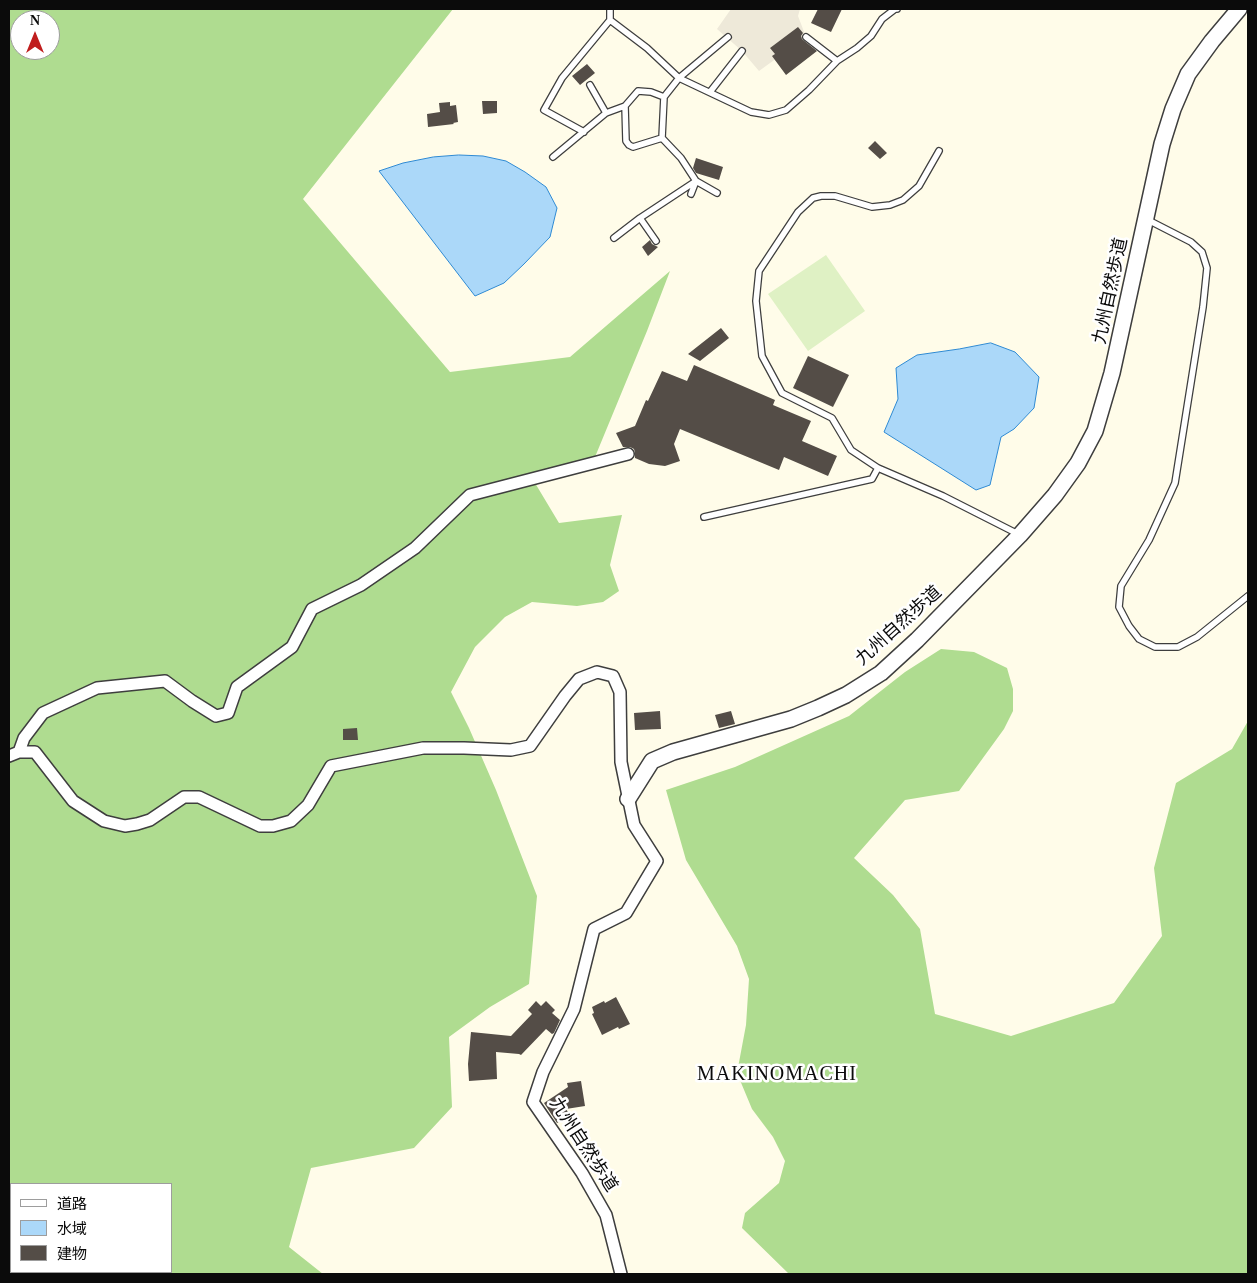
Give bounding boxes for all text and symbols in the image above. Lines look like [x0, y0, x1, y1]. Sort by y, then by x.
north arrow [10, 10, 60, 60]
text: N [30, 13, 40, 28]
street label: 九州自然歩道 [1089, 236, 1133, 346]
street label: 九州自然歩道 [852, 582, 946, 670]
district label: MAKINOMACHI [696, 1063, 858, 1087]
street label: 九州自然歩道 [545, 1094, 621, 1196]
legend [10, 1183, 172, 1273]
text: 道路 [57, 1196, 87, 1212]
text: 水域 [57, 1221, 87, 1237]
text: 建物 [57, 1246, 87, 1262]

